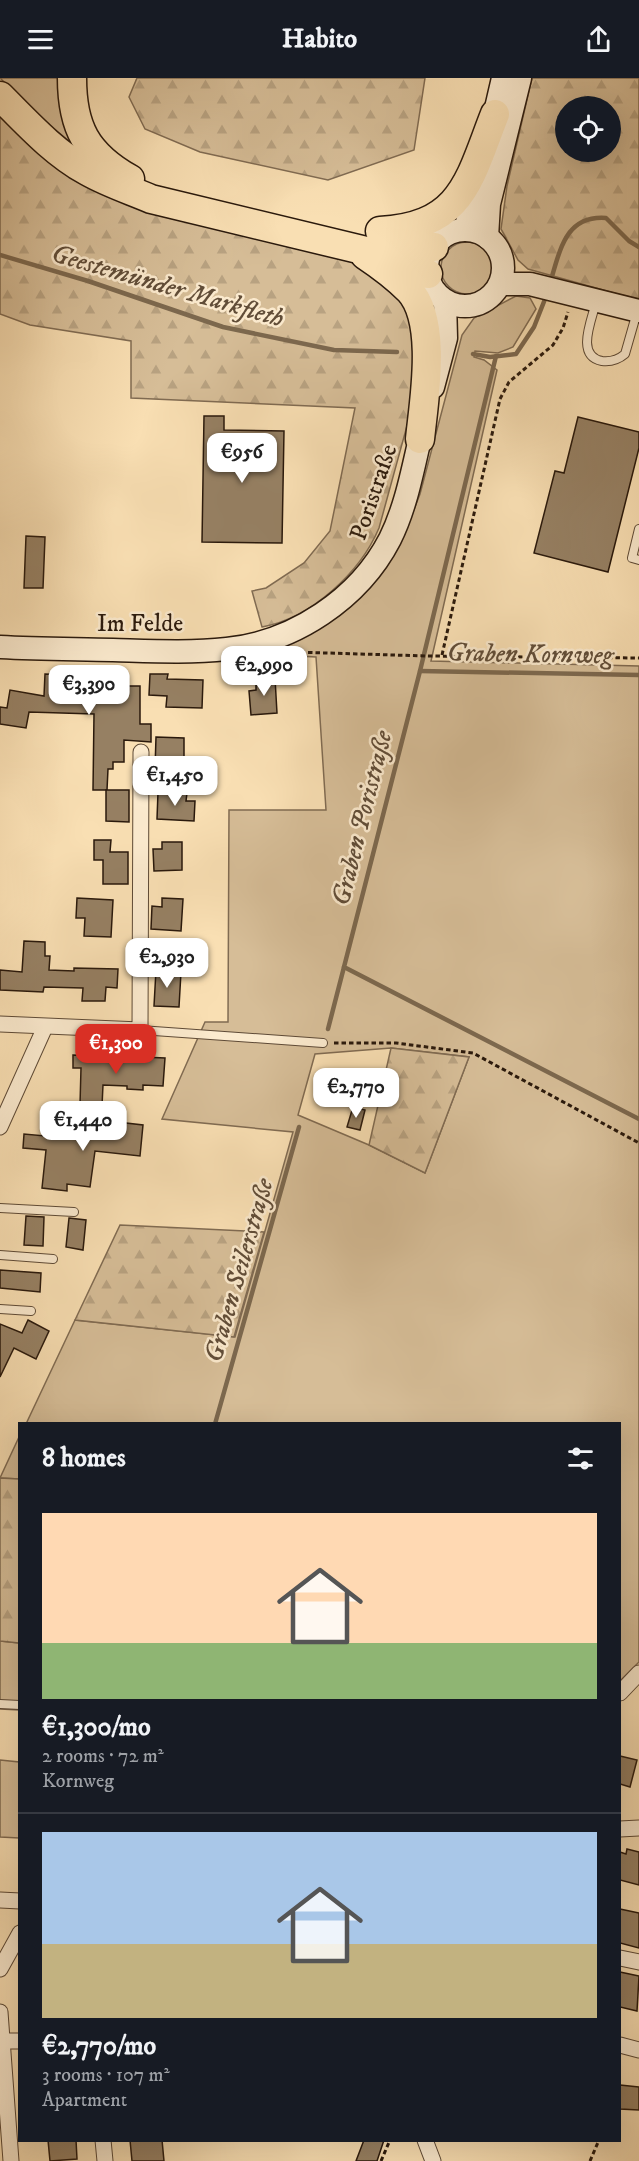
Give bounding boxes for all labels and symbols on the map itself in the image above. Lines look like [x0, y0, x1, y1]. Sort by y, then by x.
water label: Geestemünder Markfleth [47, 237, 288, 336]
pin: €956 [206, 433, 278, 484]
street label: Poristraße [344, 440, 404, 544]
street label: Im Felde [97, 609, 183, 639]
water label: Graben Kornweg [447, 637, 616, 672]
pin: €2,990 [215, 646, 313, 697]
pin: €3,390 [40, 665, 138, 716]
water label: Graben Poristraße [325, 726, 400, 909]
pin: €1,450 [126, 756, 224, 807]
pin: €2,930 [118, 938, 216, 989]
pin: €1,300 [67, 1024, 165, 1075]
pin: €2,770 [307, 1068, 405, 1119]
pin: €1,440 [34, 1101, 132, 1152]
water label: Graben Seilerstraße [197, 1174, 282, 1366]

